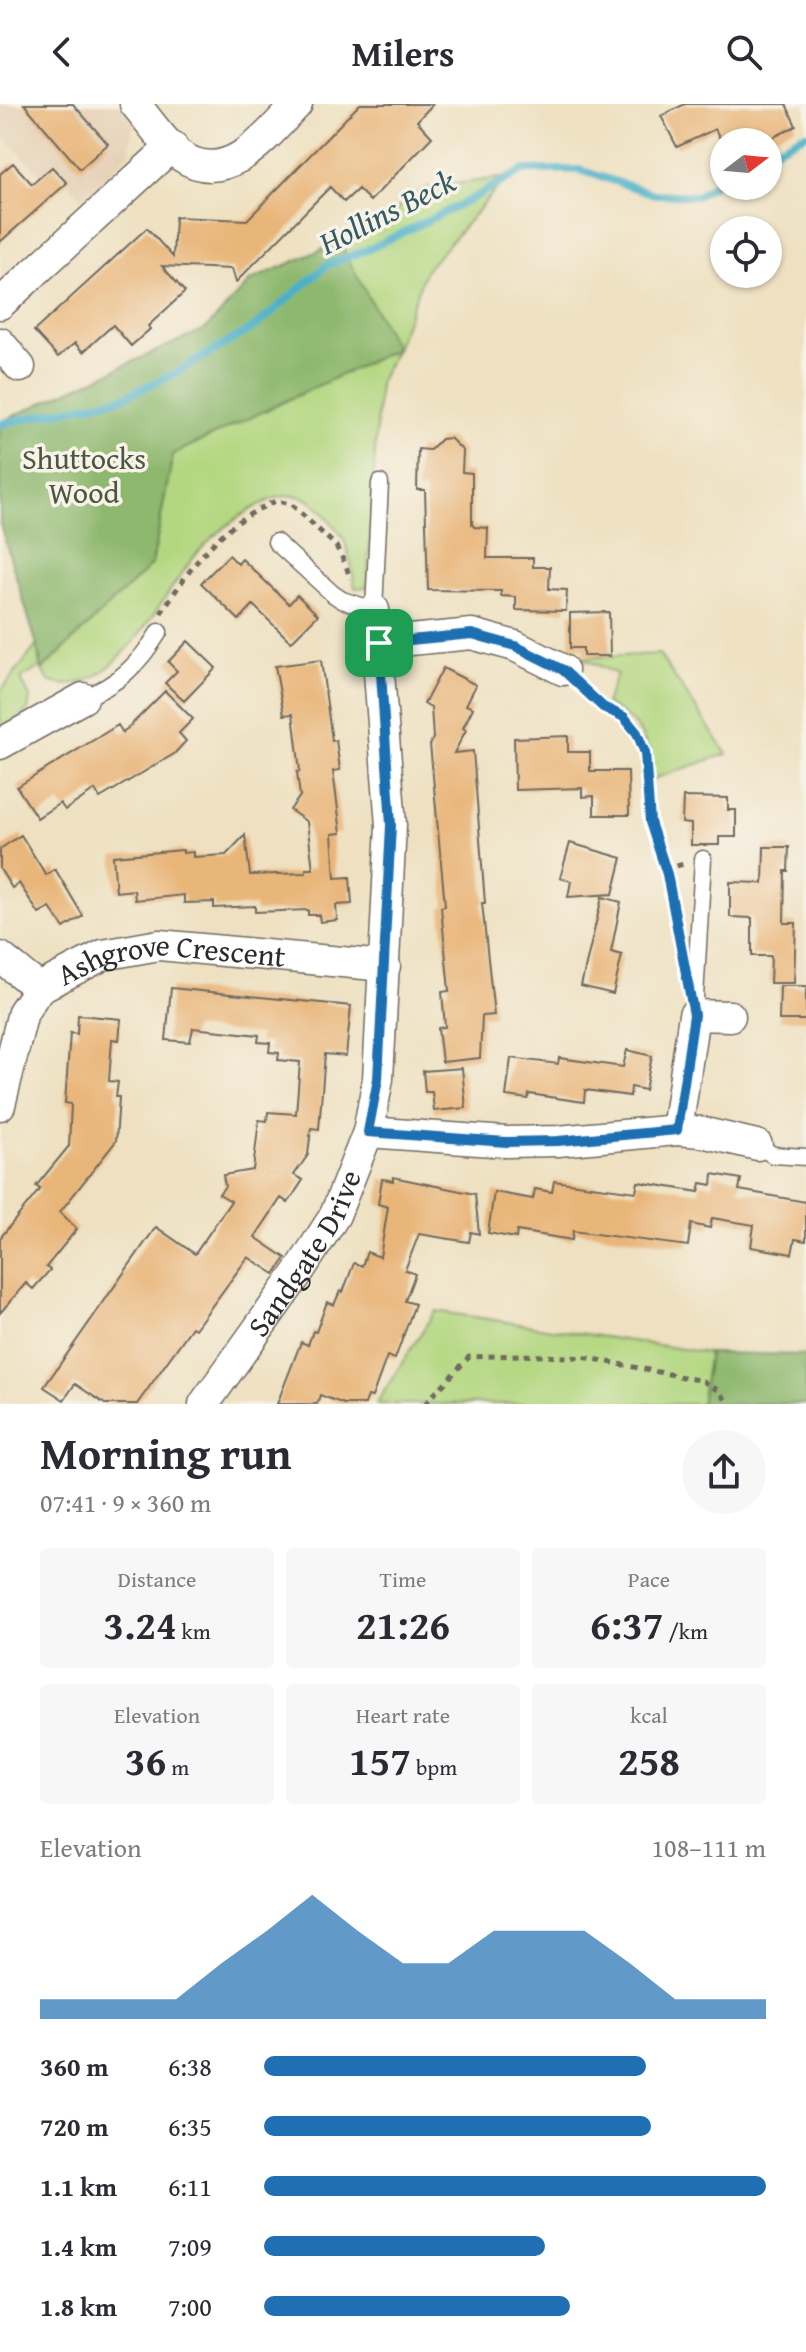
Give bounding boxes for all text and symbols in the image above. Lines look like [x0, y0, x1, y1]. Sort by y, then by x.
text: Milers [352, 26, 454, 79]
icon: back [40, 30, 84, 74]
icon: search [722, 30, 766, 74]
north arrow [710, 128, 782, 200]
map controls [710, 128, 782, 288]
water label: Hollins Beck [309, 157, 464, 266]
button: locate [710, 216, 782, 288]
park label: Shuttocks Wood [22, 436, 146, 514]
pin [345, 609, 413, 677]
icon: arrive [357, 621, 401, 665]
street label: Ashgrove Crescent [49, 922, 288, 996]
street label: Sandgate Drive [236, 1163, 372, 1345]
text: Morning run [40, 1421, 291, 1485]
button: share [682, 1430, 766, 1514]
text: 07:41 · 9 × 360 m [40, 1483, 211, 1522]
text: Distance [118, 1563, 196, 1595]
text: Time [380, 1563, 426, 1595]
text: Pace [628, 1563, 670, 1595]
text: 3.24 [103, 1595, 177, 1654]
text: 21:26 [356, 1595, 450, 1654]
text: 6:37 [590, 1595, 664, 1654]
text: km [177, 1615, 211, 1647]
text: /km [664, 1615, 708, 1647]
text: Elevation [114, 1699, 200, 1731]
text: Heart rate [356, 1699, 450, 1731]
text: kcal [630, 1699, 668, 1731]
text: 36 [125, 1731, 166, 1790]
text: 157 [349, 1731, 411, 1790]
text: 258 [618, 1731, 680, 1790]
text: m [166, 1751, 189, 1783]
text: bpm [411, 1751, 457, 1783]
text: Elevation [40, 1828, 142, 1867]
text: 108–111 m [652, 1828, 766, 1867]
text: 360 m [40, 2047, 108, 2086]
text: 6:38 [168, 2047, 212, 2086]
text: 720 m [40, 2107, 108, 2146]
text: 6:35 [168, 2107, 212, 2146]
text: 1.1 km [40, 2167, 117, 2206]
text: 6:11 [168, 2167, 212, 2206]
text: 1.4 km [40, 2227, 117, 2266]
text: 7:09 [168, 2227, 212, 2266]
text: 1.8 km [40, 2287, 117, 2326]
text: 7:00 [168, 2287, 212, 2326]

